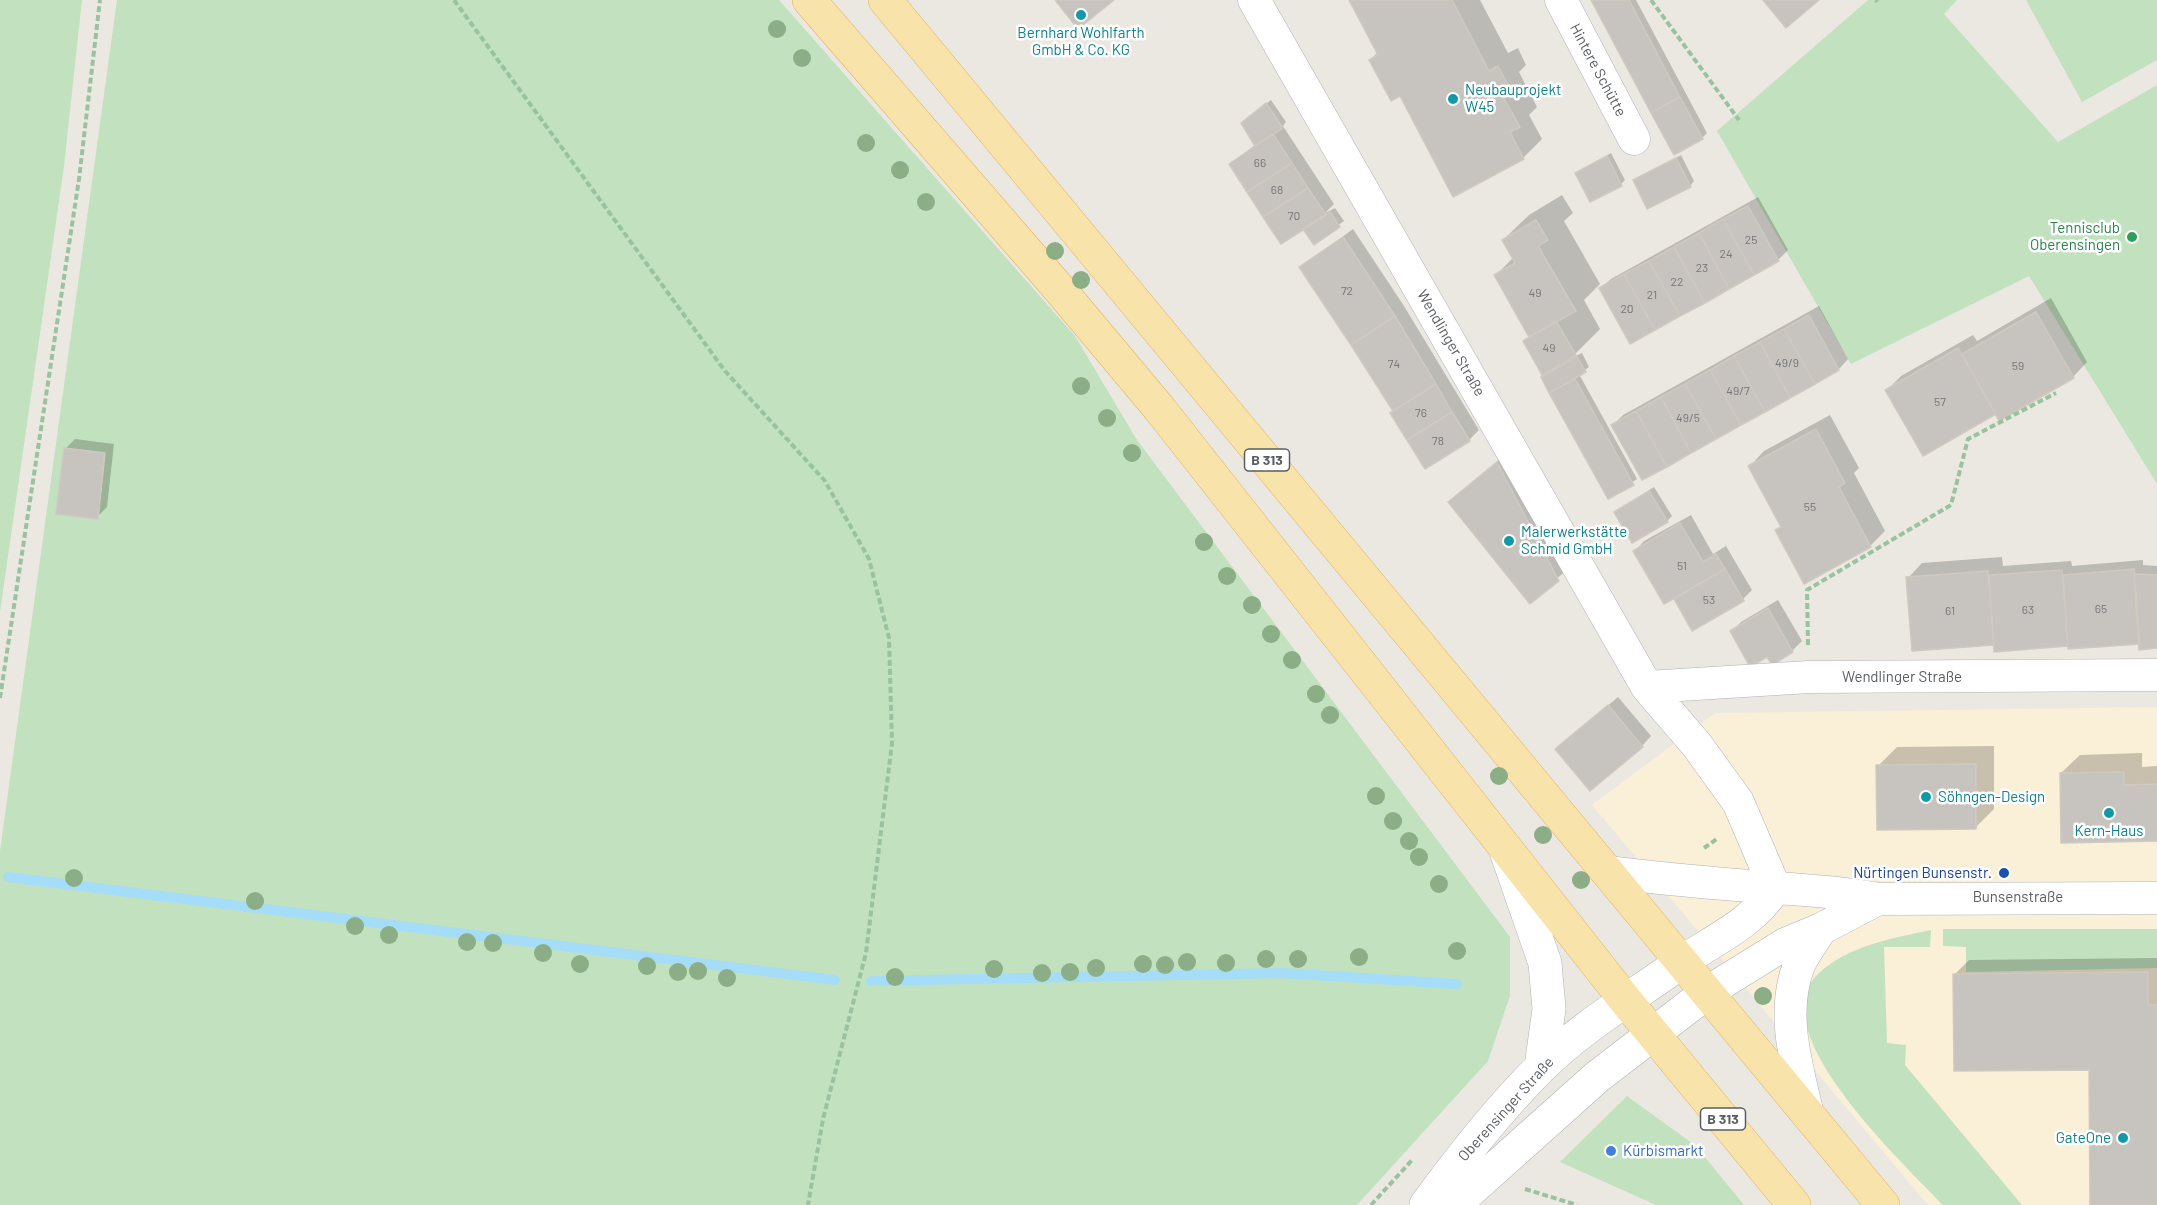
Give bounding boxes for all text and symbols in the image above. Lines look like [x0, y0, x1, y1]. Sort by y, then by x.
marker: Bernhard Wohlfarth GmbH & Co. KG [1074, 8, 1088, 22]
street label: Hintere Schütte [1566, 20, 1630, 120]
place label: Bernhard Wohlfarth GmbH & Co. KG [1017, 24, 1145, 59]
place label: Neubauprojekt W45 [1465, 81, 1562, 116]
marker: Neubauprojekt W45 [1446, 92, 1460, 106]
house number: 66 [1254, 156, 1266, 170]
house number: 68 [1271, 183, 1283, 197]
house number: 70 [1288, 209, 1300, 223]
place label: Tennisclub Oberensingen [2030, 219, 2120, 254]
marker: Tennisclub Oberensingen [2125, 230, 2139, 244]
house number: 25 [1745, 233, 1757, 247]
house number: 24 [1719, 247, 1733, 261]
house number: 23 [1696, 261, 1708, 275]
house number: 22 [1671, 275, 1683, 289]
house number: 72 [1341, 284, 1353, 298]
street label: Wendlinger Straße [1413, 286, 1489, 400]
house number: 49 [1529, 286, 1541, 300]
house number: 21 [1647, 288, 1657, 302]
house number: 20 [1620, 302, 1634, 316]
house number: 49 [1543, 341, 1555, 355]
house number: 49/9 [1775, 356, 1799, 370]
house number: 74 [1388, 357, 1400, 371]
house number: 59 [2012, 359, 2024, 373]
house number: 49/7 [1726, 384, 1750, 398]
house number: 57 [1934, 395, 1946, 409]
house number: 76 [1415, 406, 1427, 420]
house number: 49/5 [1676, 411, 1700, 425]
house number: 78 [1432, 434, 1444, 448]
road number: B 313 [1244, 449, 1290, 471]
house number: 55 [1804, 500, 1816, 514]
place label: Malerwerkstätte Schmid GmbH [1521, 523, 1627, 558]
marker: Malerwerkstätte Schmid GmbH [1502, 534, 1516, 548]
house number: 51 [1677, 559, 1687, 573]
house number: 53 [1703, 593, 1715, 607]
house number: 65 [2095, 602, 2107, 616]
house number: 63 [2022, 603, 2034, 617]
house number: 61 [1945, 604, 1955, 618]
street label: Wendlinger Straße [1842, 668, 1962, 686]
place label: Söhngen-Design [1938, 788, 2045, 806]
marker: Söhngen-Design [1919, 790, 1933, 804]
marker: Kern-Haus [2102, 806, 2116, 820]
place label: Kern-Haus [2074, 822, 2144, 840]
place label: Nürtingen Bunsenstr. [1853, 864, 1992, 882]
marker: Nürtingen Bunsenstr. [1997, 866, 2011, 880]
street label: Bunsenstraße [1973, 888, 2063, 906]
street label: Oberensinger Straße [1454, 1053, 1558, 1165]
road number: B 313 [1700, 1108, 1746, 1130]
place label: GateOne [2056, 1129, 2111, 1147]
marker: GateOne [2116, 1131, 2130, 1145]
place label: Kürbismarkt [1623, 1142, 1703, 1160]
marker: Kürbismarkt [1604, 1144, 1618, 1158]

